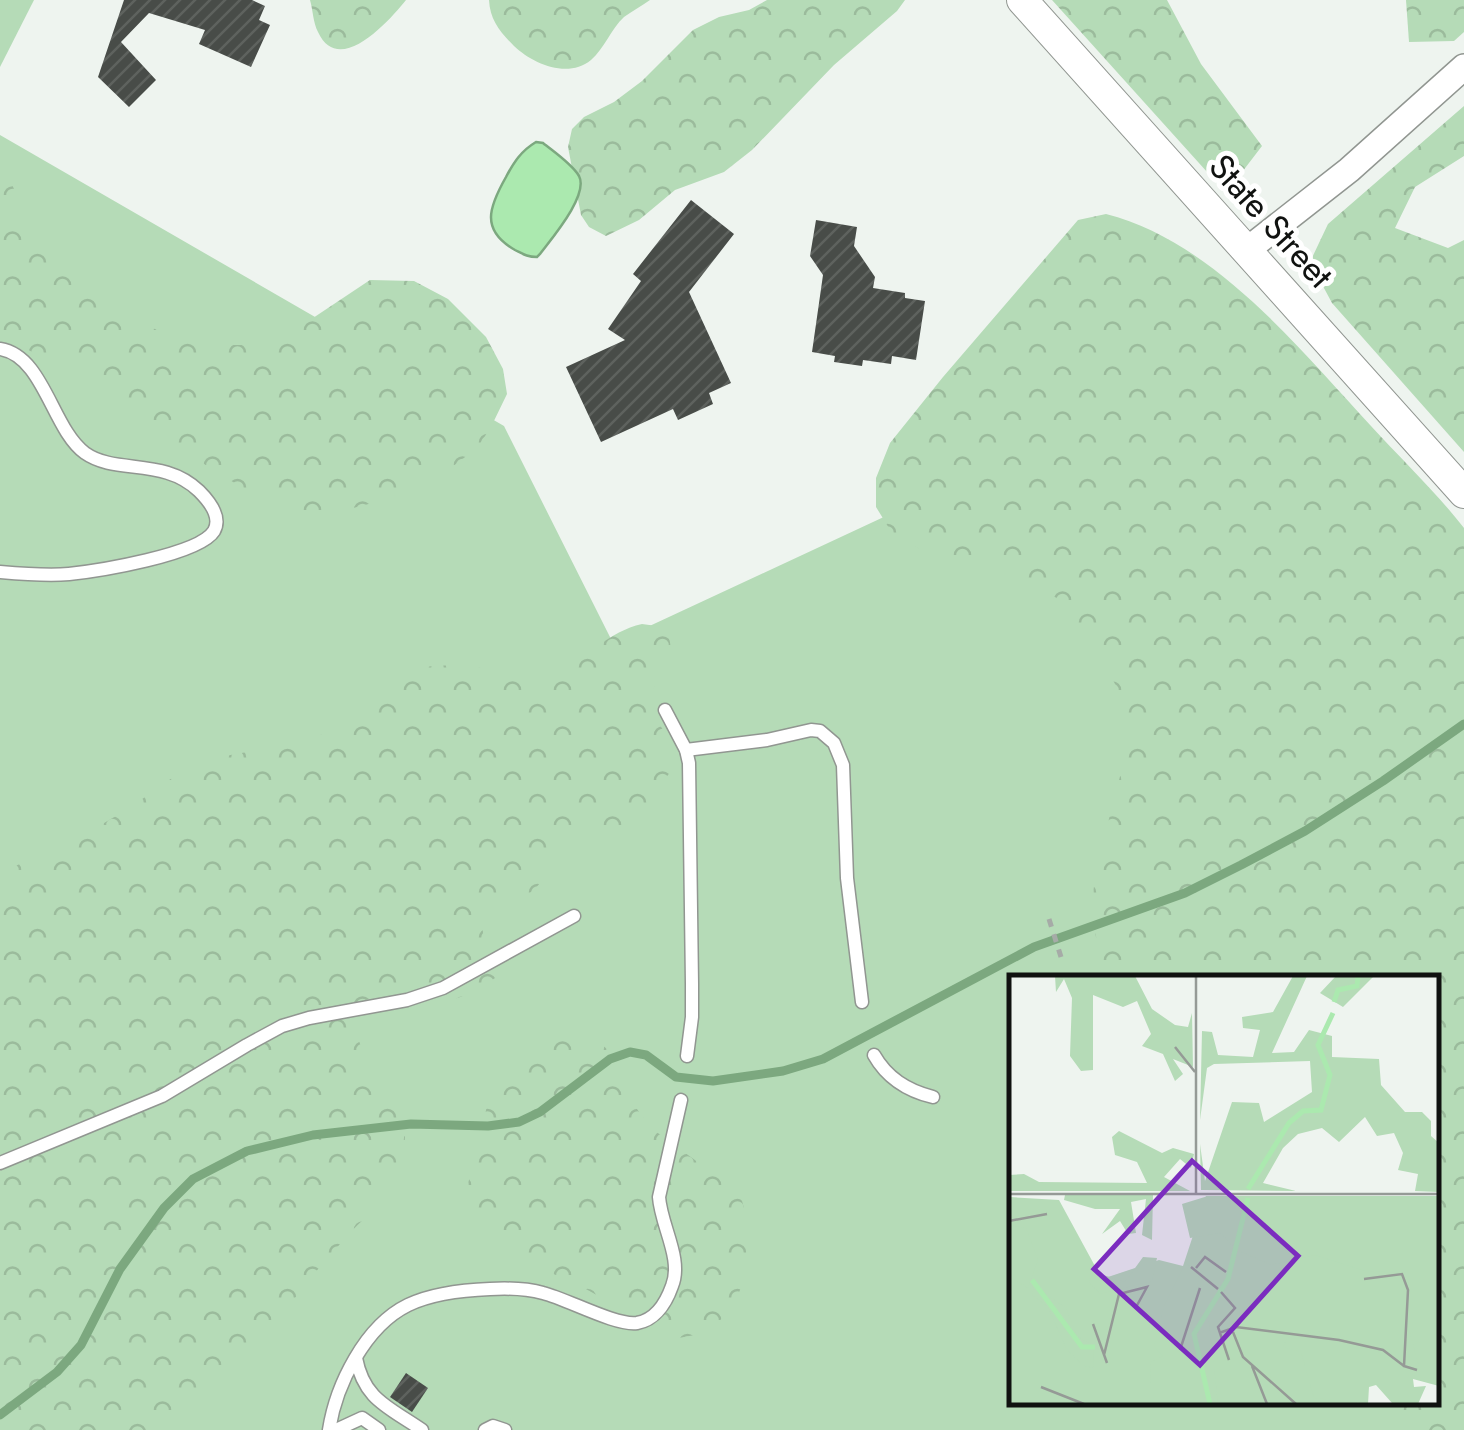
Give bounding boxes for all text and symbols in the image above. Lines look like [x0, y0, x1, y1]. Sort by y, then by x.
street label: State Street [1197, 143, 1345, 299]
inset map [1009, 975, 1439, 1405]

